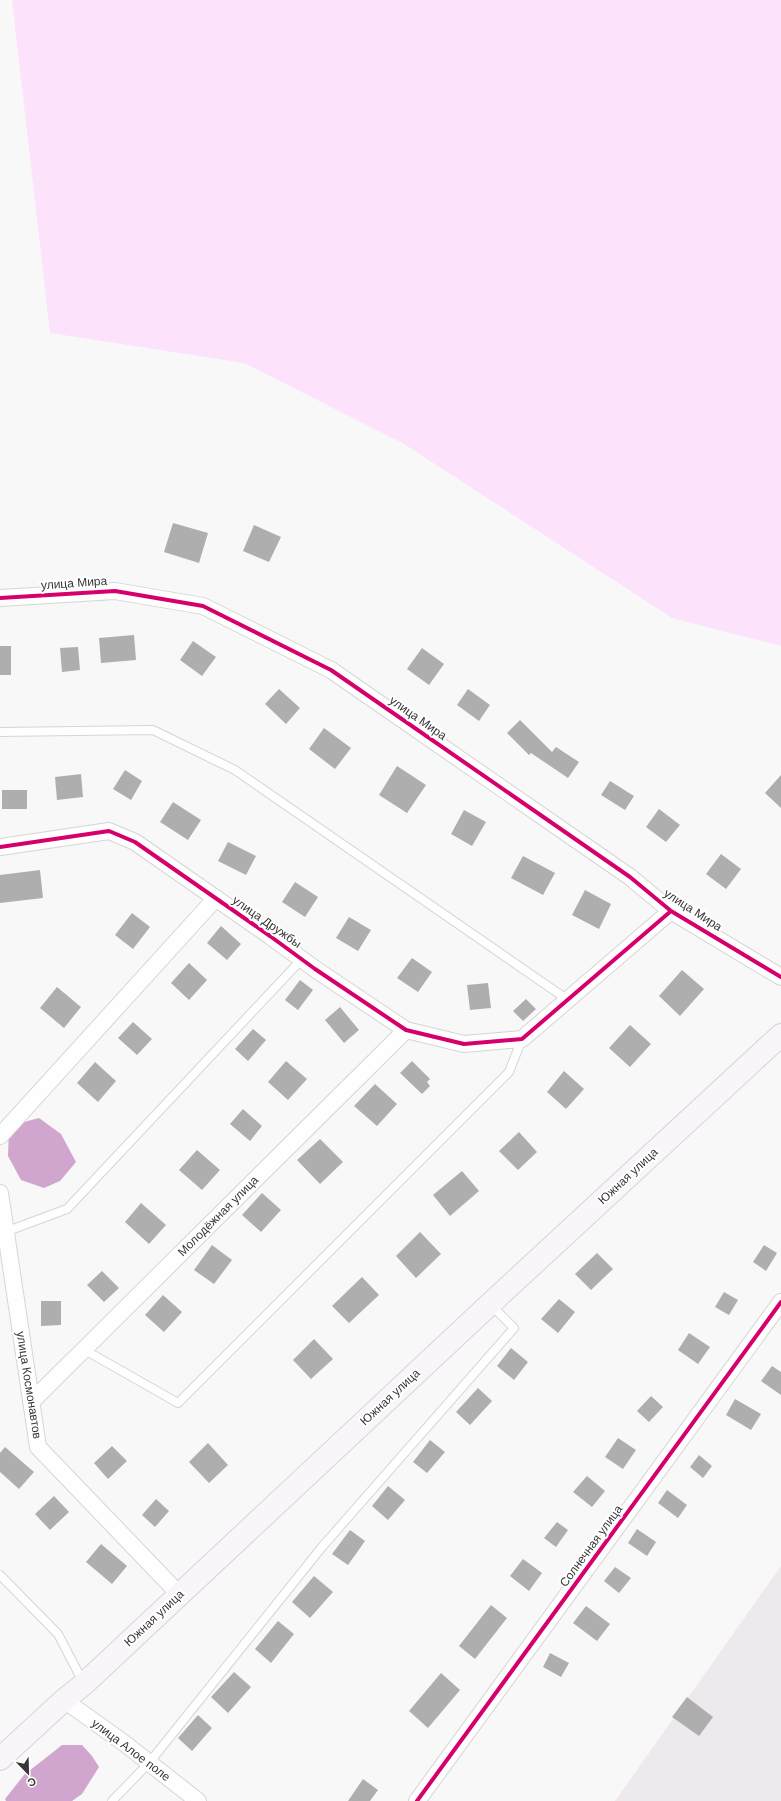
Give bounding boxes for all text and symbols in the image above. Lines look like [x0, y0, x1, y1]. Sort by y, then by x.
street label: улица Мира [40, 574, 108, 592]
street label: улица Мира [387, 693, 449, 743]
street label: улица Мира [661, 886, 725, 934]
street label: улица Дружбы [230, 893, 304, 951]
street label: Южная улица [595, 1145, 661, 1207]
street label: Молодёжная улица [175, 1173, 261, 1259]
street label: улица Космонавтов [14, 1330, 44, 1440]
street label: Южная улица [357, 1366, 423, 1428]
street label: Солнечная улица [557, 1502, 625, 1589]
street label: Южная улица [121, 1587, 187, 1649]
street label: улица Алое поле [89, 1716, 173, 1784]
north arrow [8, 1753, 48, 1793]
text: С [26, 1775, 38, 1789]

